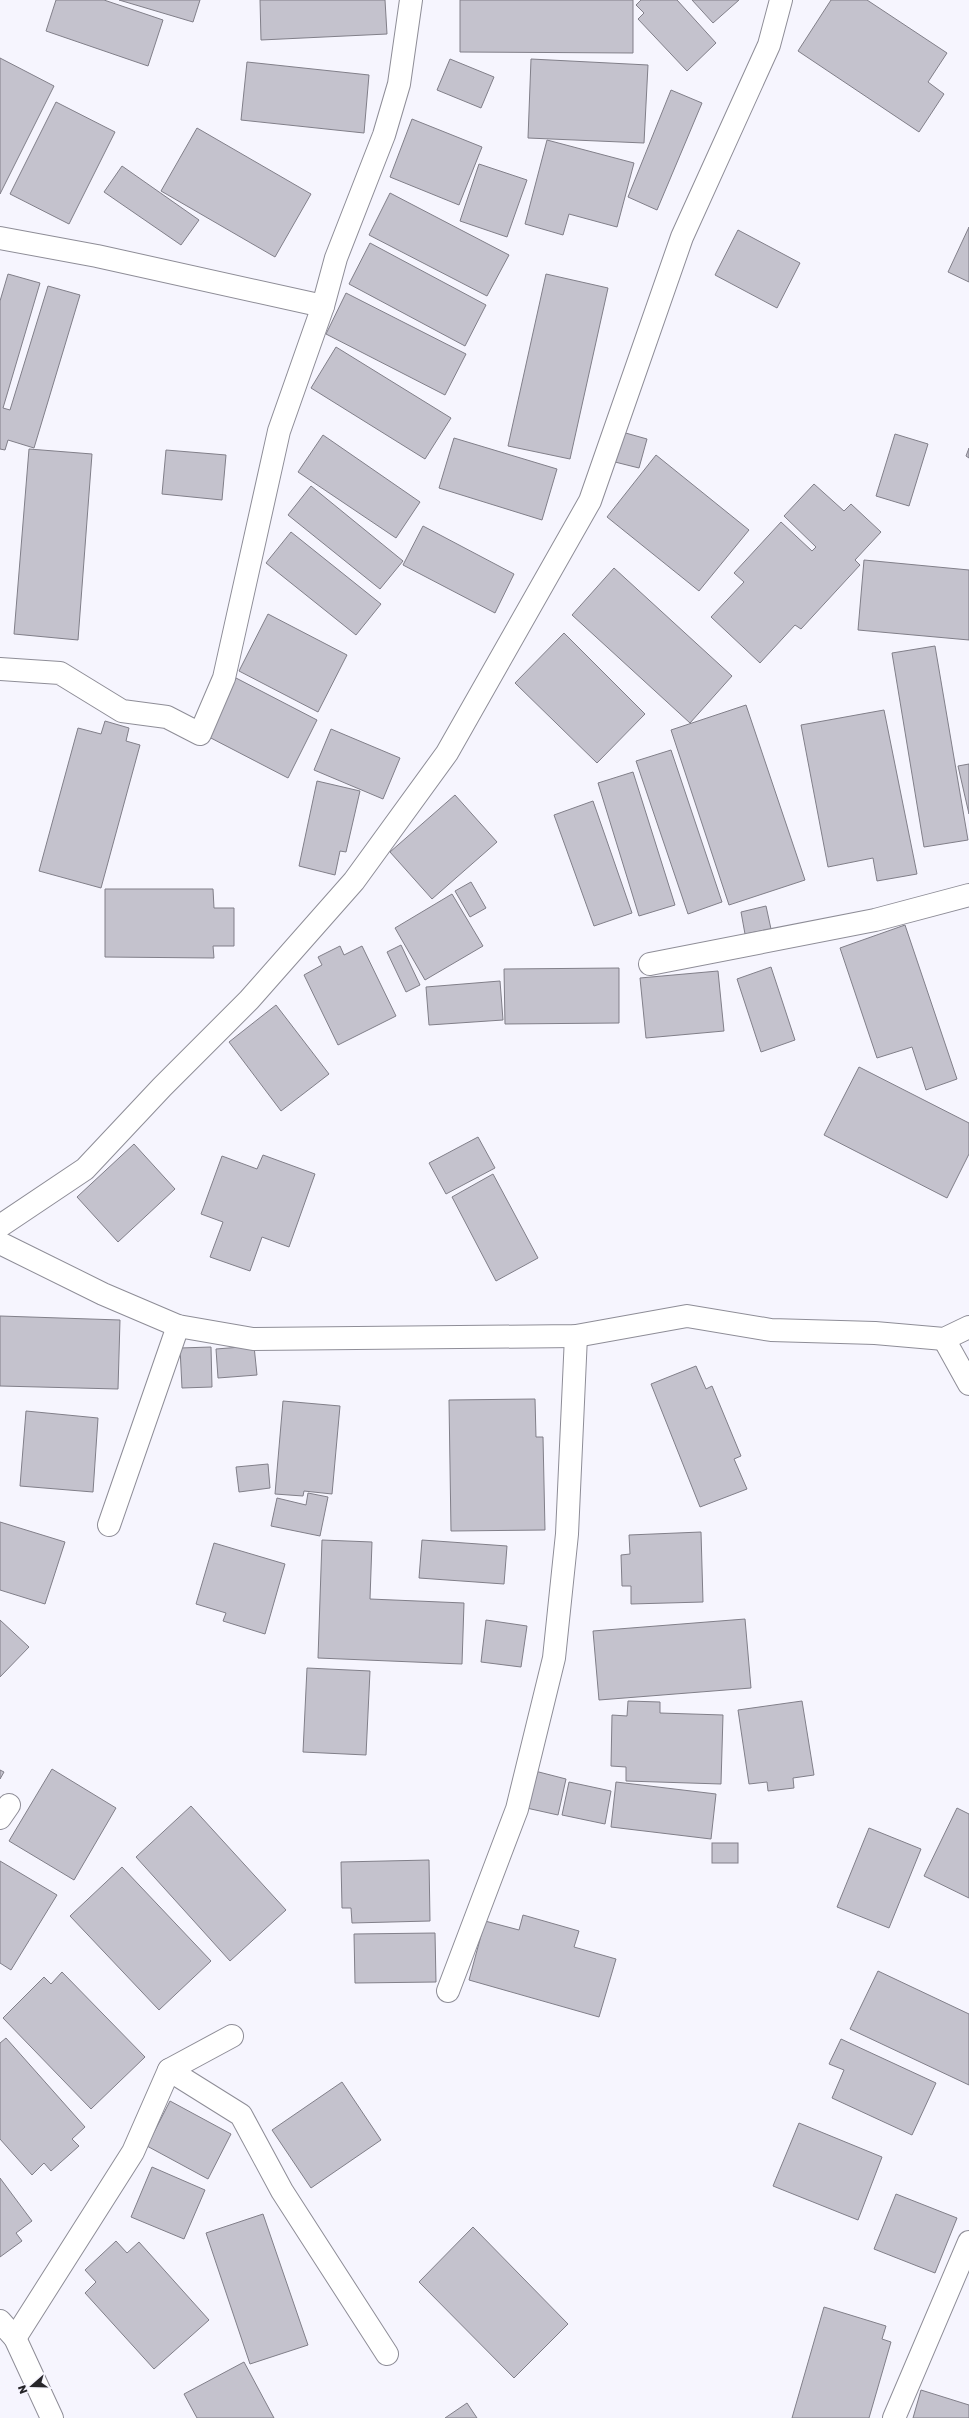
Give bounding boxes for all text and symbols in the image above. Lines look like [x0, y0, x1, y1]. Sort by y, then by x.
north arrow [12, 2366, 52, 2406]
text: N [15, 2383, 30, 2396]

